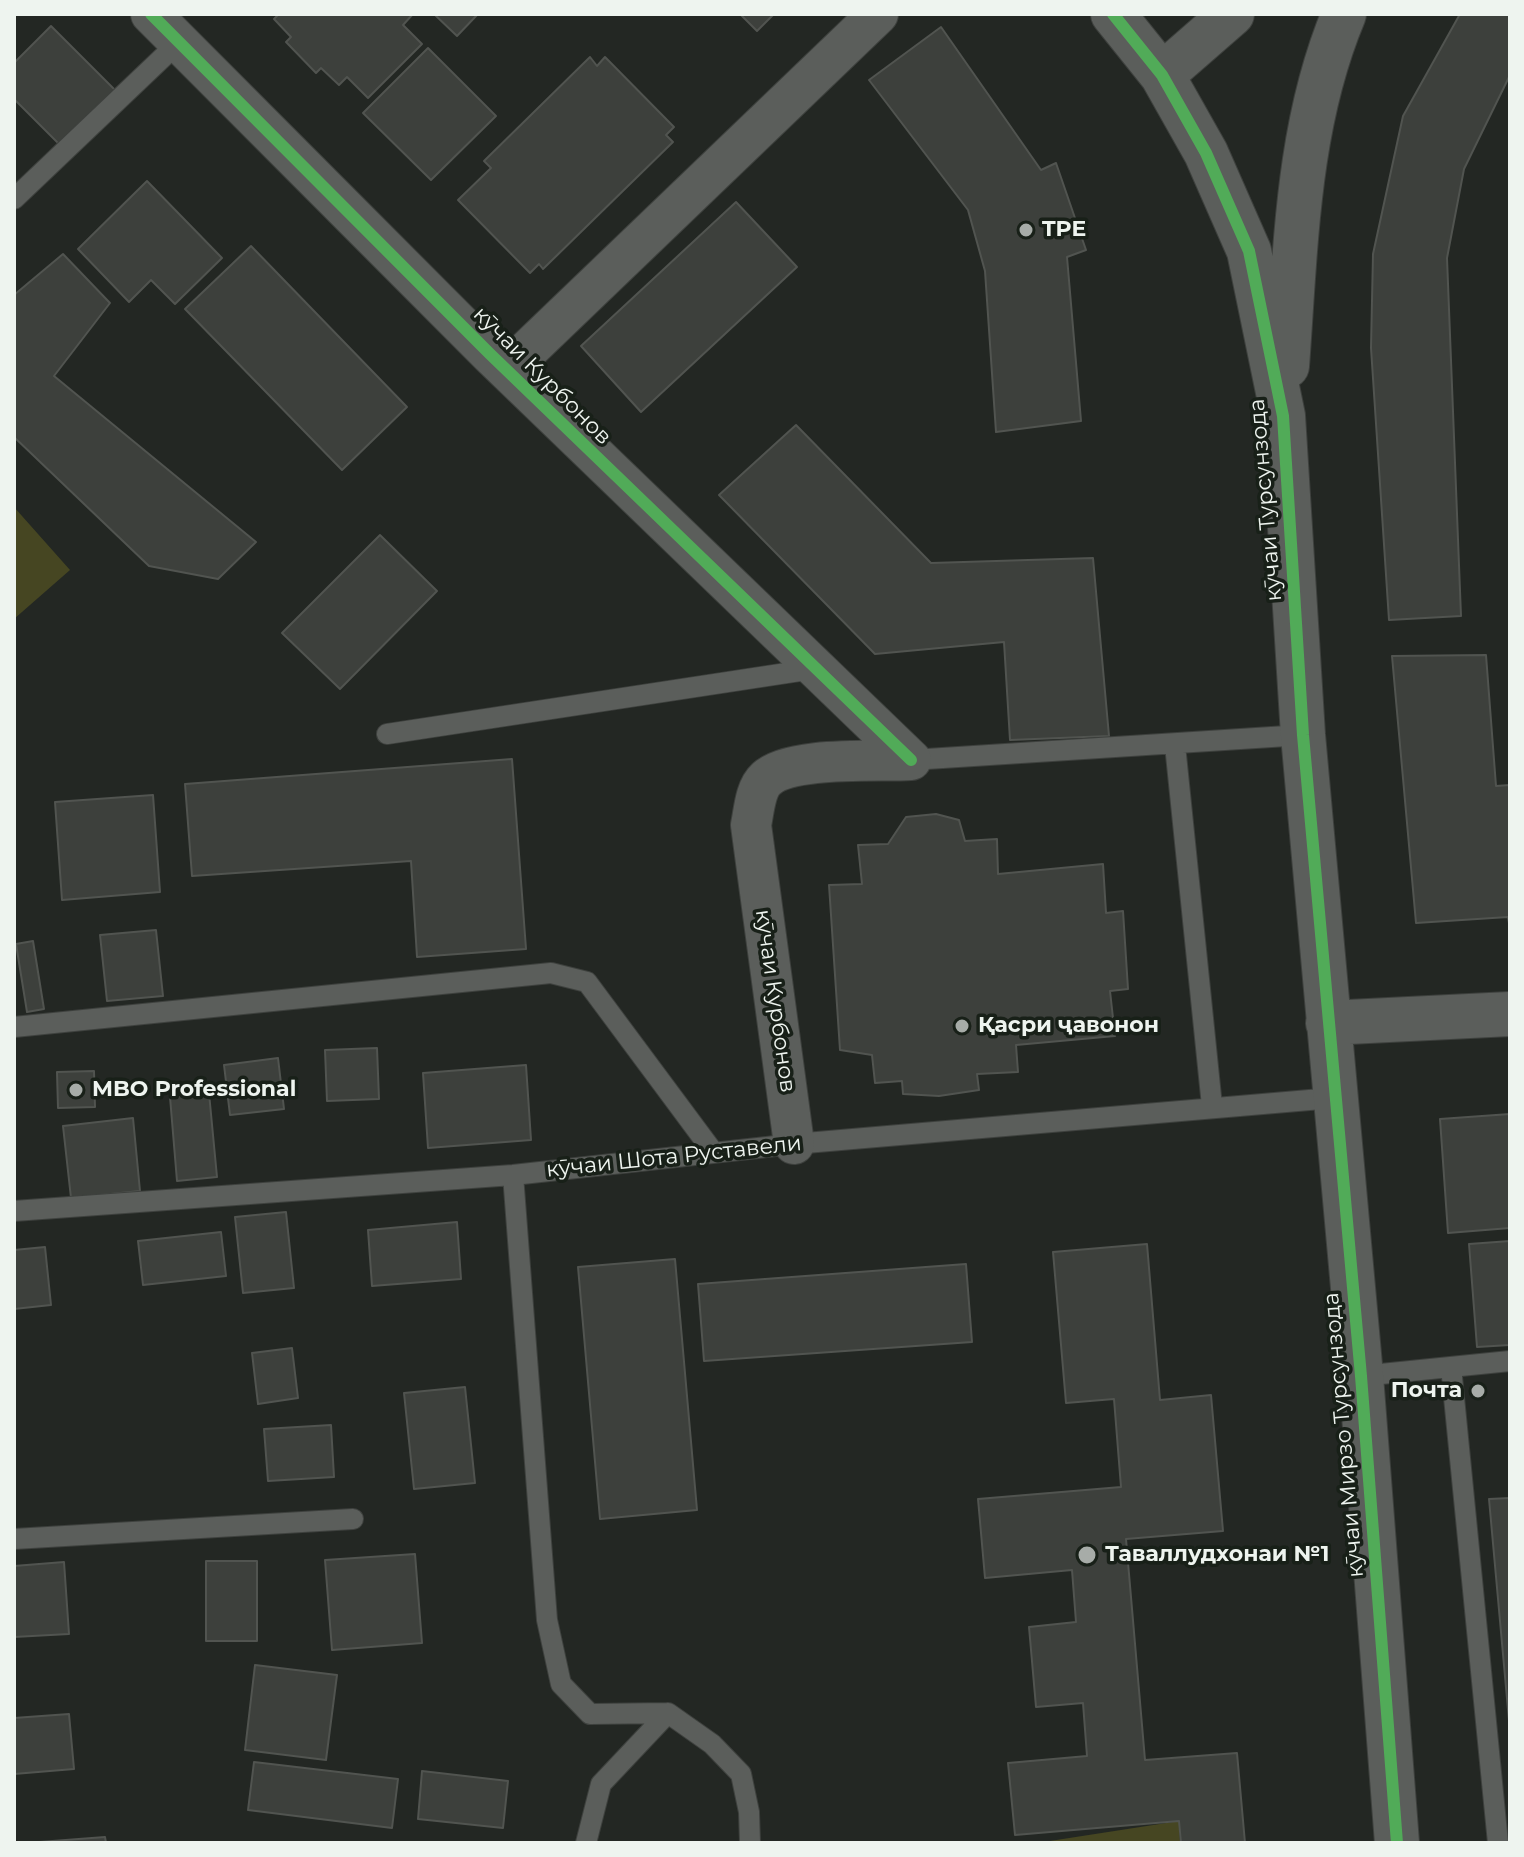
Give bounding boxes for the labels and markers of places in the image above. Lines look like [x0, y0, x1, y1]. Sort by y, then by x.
place label: TPE [1042, 217, 1086, 243]
marker: TPE [1017, 221, 1035, 239]
place label: Қасри ҷавонон [978, 1013, 1159, 1039]
marker: Қасри ҷавонон [953, 1017, 971, 1035]
place label: MBO Professional [92, 1077, 296, 1103]
marker: MBO Professional [67, 1081, 85, 1099]
place label: Почта [1391, 1378, 1462, 1404]
marker: Почта [1469, 1382, 1487, 1400]
place label: Таваллудхонаи №1 [1105, 1542, 1329, 1568]
marker: Таваллудхонаи №1 [1076, 1544, 1098, 1566]

